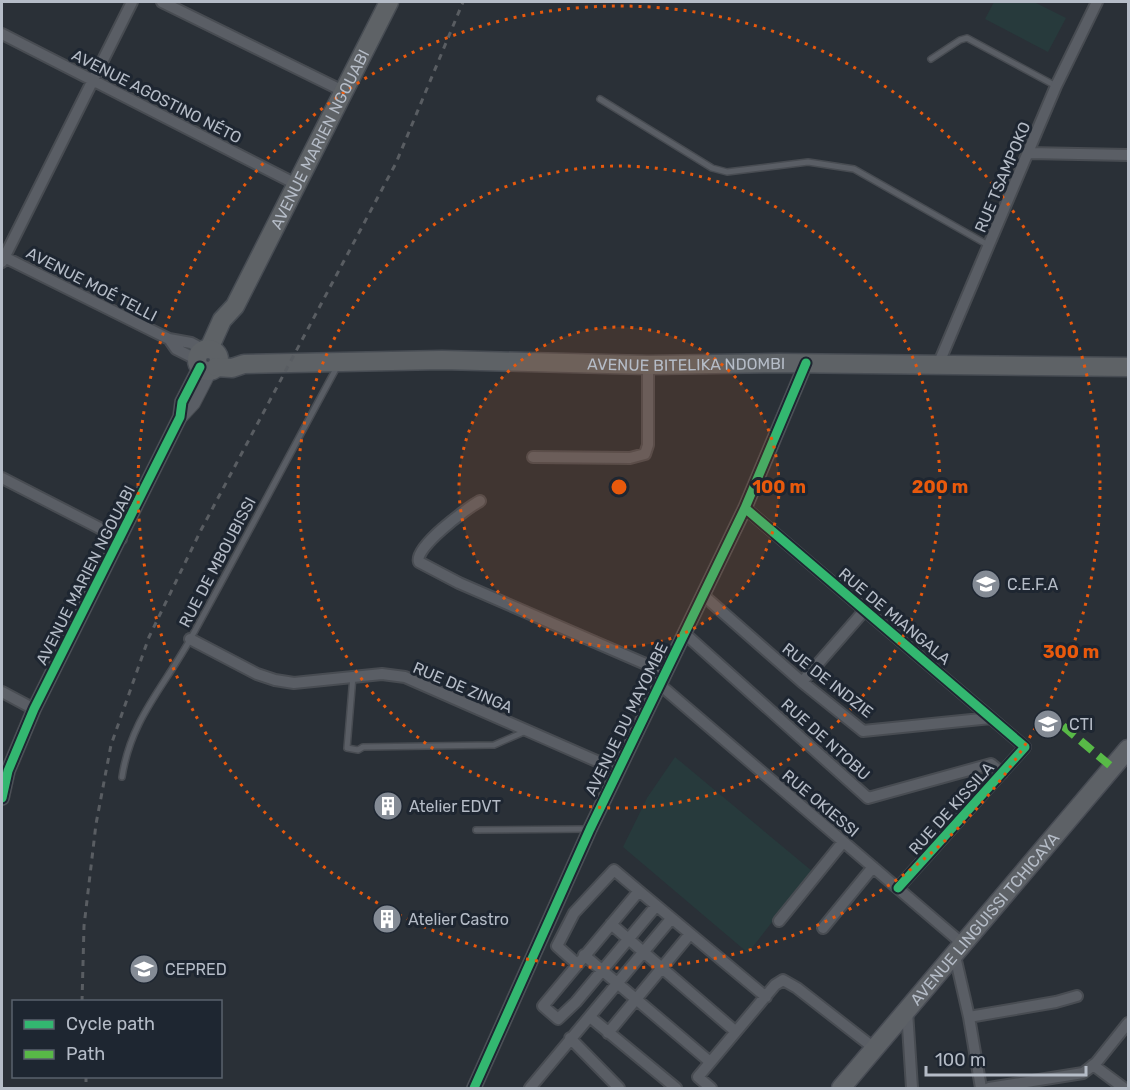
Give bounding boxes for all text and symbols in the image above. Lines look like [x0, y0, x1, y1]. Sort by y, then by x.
street label: AVENUE AGOSTINO NÉTO [69, 45, 245, 148]
street label: AVENUE MARIEN NGOUABI [267, 46, 373, 232]
street label: RUE TSAMPOKO [971, 119, 1034, 235]
street label: AVENUE MOÉ TELLI [23, 243, 160, 326]
street label: AVENUE BITELIKA NDOMBI [587, 354, 785, 375]
text: 100 m [752, 476, 806, 498]
text: 200 m [912, 476, 968, 498]
centre of rings [609, 477, 629, 497]
street label: AVENUE MARIEN NGOUABI [32, 482, 139, 668]
street label: RUE DE MBOUBISSI [175, 494, 260, 631]
street label: RUE DE MIANGALA [835, 564, 955, 669]
school or university icon: C.E.F.A [970, 568, 1002, 600]
place label: C.E.F.A [1007, 575, 1058, 594]
street label: AVENUE DU MAYOMBE [581, 639, 672, 799]
street label: RUE DE INDZIE [778, 639, 877, 722]
text: 300 m [1043, 641, 1099, 663]
street label: RUE DE ZINGA [410, 658, 516, 717]
street label: RUE DE NTOBU [777, 695, 874, 784]
school or university icon: CTI [1032, 708, 1064, 740]
place label: CTI [1069, 715, 1093, 734]
street label: RUE DE KISSILA [905, 758, 998, 859]
street label: RUE OKIESSI [779, 766, 863, 841]
building icon: Atelier EDVT [372, 790, 404, 822]
place label: Atelier EDVT [409, 797, 501, 816]
street label: AVENUE LINGUISSI TCHICAYA [906, 828, 1063, 1009]
building icon: Atelier Castro [371, 903, 403, 935]
place label: Atelier Castro [408, 910, 509, 929]
school or university icon: CEPRED [128, 953, 160, 985]
place label: CEPRED [165, 960, 227, 979]
legend [12, 1000, 222, 1078]
text: Cycle path [66, 1013, 155, 1035]
scale bar [926, 1039, 1086, 1077]
text: Path [66, 1043, 105, 1065]
text: 100 m [935, 1049, 986, 1071]

